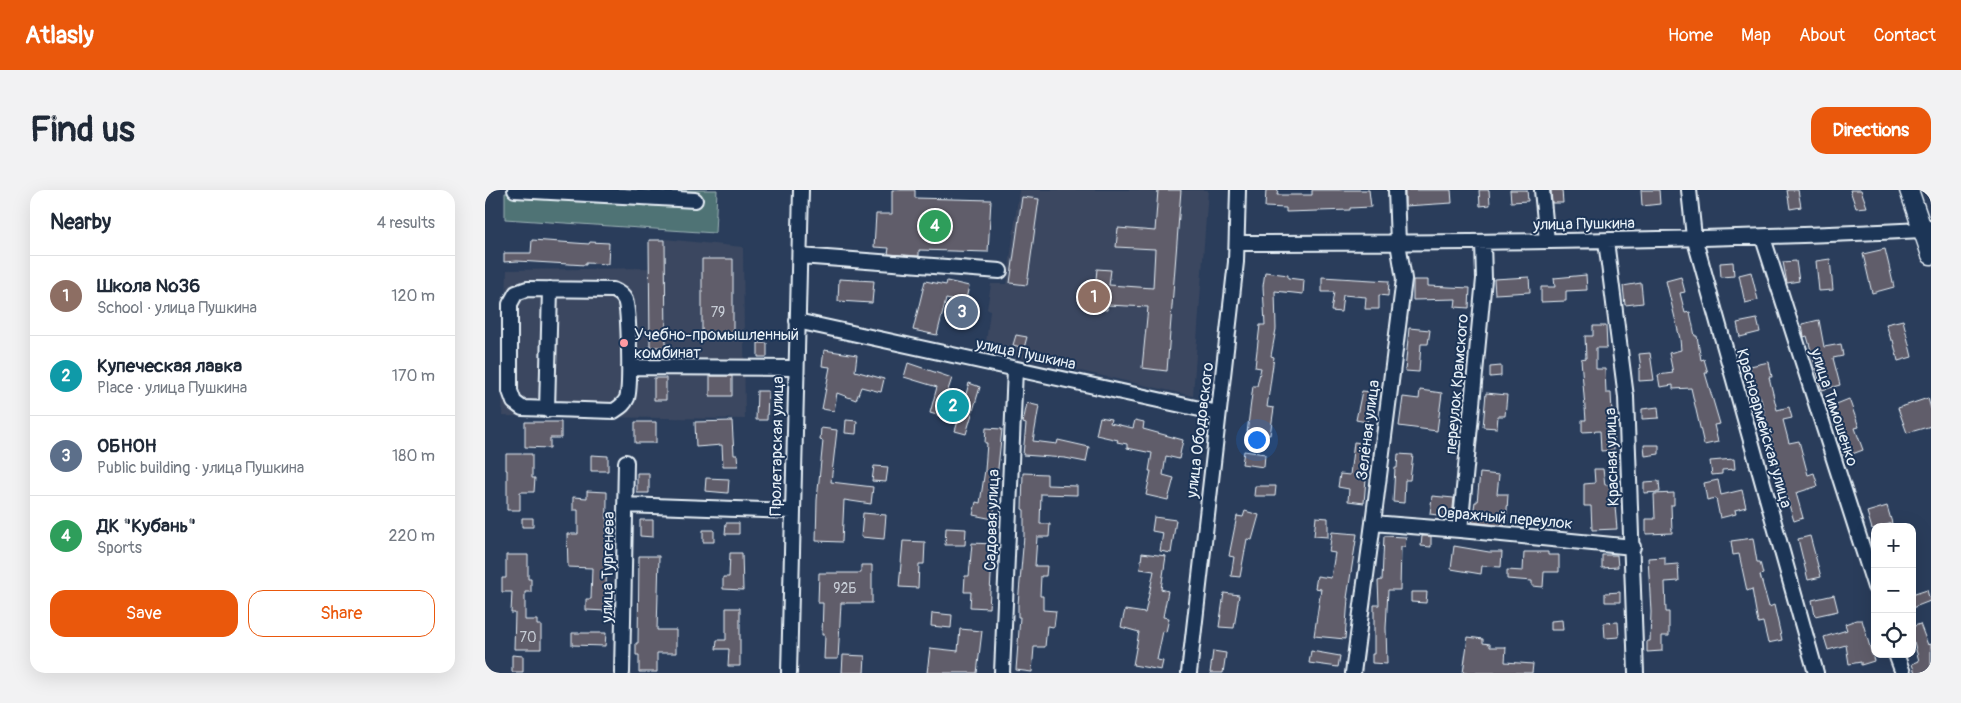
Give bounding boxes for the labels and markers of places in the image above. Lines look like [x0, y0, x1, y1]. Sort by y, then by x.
pin: 4 [919, 207, 951, 245]
pin: 1 [1078, 278, 1110, 316]
pin: 3 [946, 293, 978, 331]
place label: Учебно-промышленный комбинат [634, 325, 799, 363]
marker: Учебно-промышленный комбинат [618, 337, 630, 349]
pin: 2 [937, 387, 969, 425]

